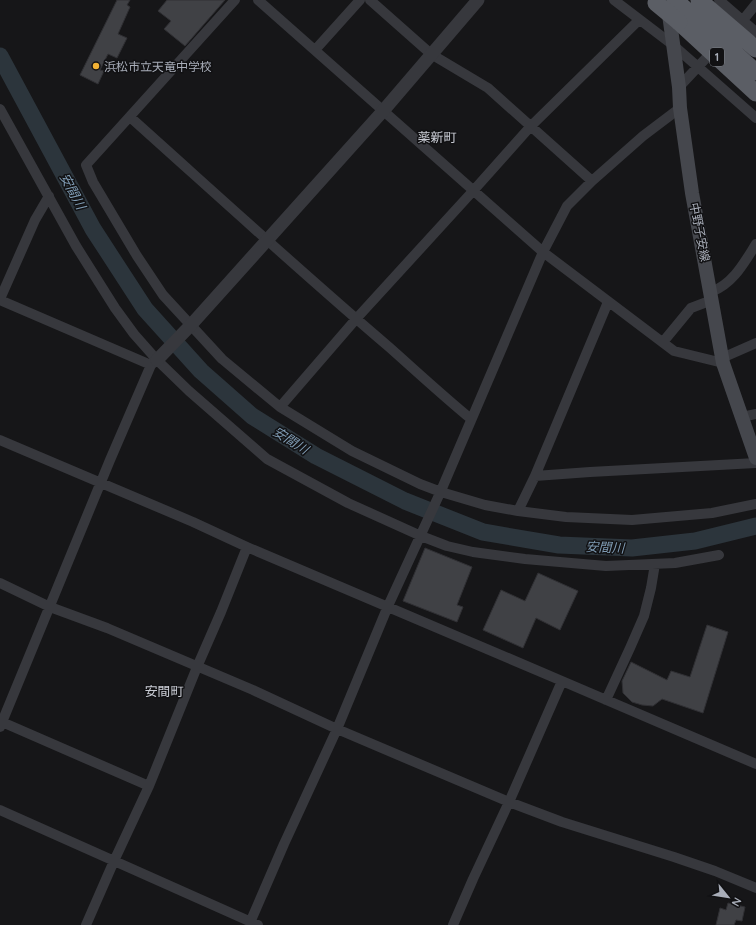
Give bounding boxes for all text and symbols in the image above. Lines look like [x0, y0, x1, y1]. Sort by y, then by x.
road number: 1 [710, 48, 724, 66]
place label: 浜松市立天竜中学校 [104, 59, 212, 74]
marker: 浜松市立天竜中学校 [91, 61, 101, 71]
district label: 薬新町 [417, 129, 457, 145]
water label: 安間川 [57, 170, 90, 214]
street label: 中野子安線 [687, 201, 713, 263]
water label: 安間川 [270, 423, 313, 458]
water label: 安間川 [585, 538, 627, 556]
district label: 安間町 [144, 683, 184, 699]
north arrow [708, 877, 748, 917]
text: N [729, 895, 745, 909]

